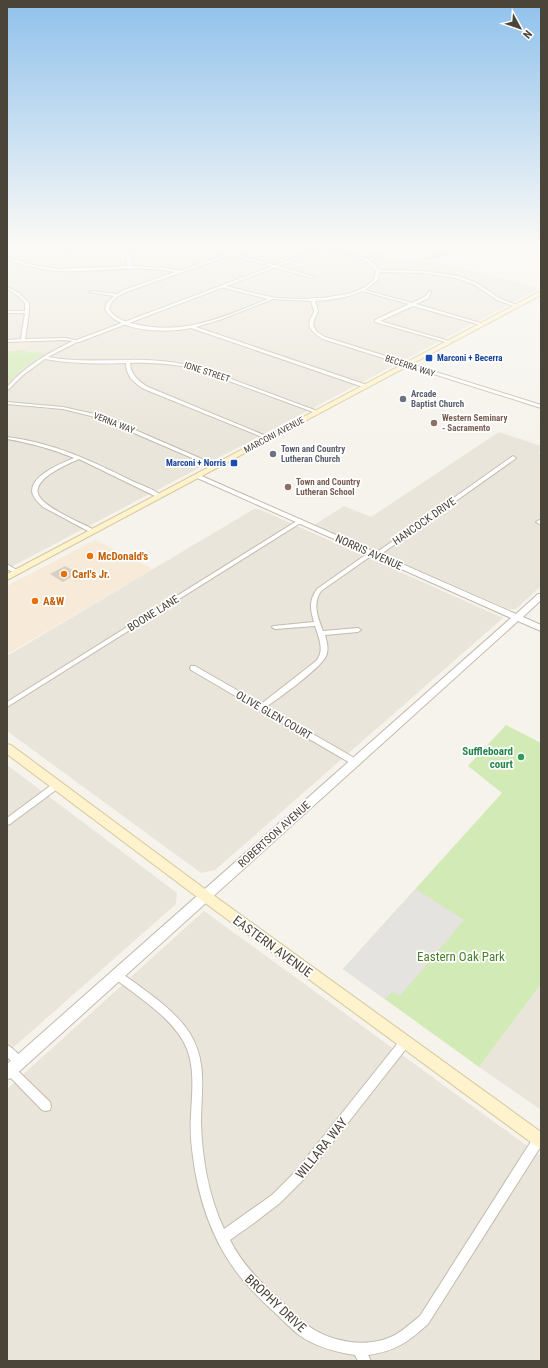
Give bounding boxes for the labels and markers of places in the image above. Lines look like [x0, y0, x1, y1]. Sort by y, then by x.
marker: Marconi + Becerra [424, 353, 434, 363]
place label: Marconi + Becerra [437, 353, 503, 363]
place label: Arcade Baptist Church [411, 389, 464, 409]
marker: Arcade Baptist Church [398, 394, 408, 404]
place label: Western Seminary - Sacramento [442, 413, 507, 433]
marker: Western Seminary - Sacramento [429, 418, 439, 428]
place label: Town and Country Lutheran Church [281, 444, 345, 464]
marker: Town and Country Lutheran Church [268, 449, 278, 459]
place label: Marconi + Norris [166, 458, 226, 468]
marker: Marconi + Norris [229, 458, 239, 468]
place label: Town and Country Lutheran School [296, 477, 360, 497]
marker: Town and Country Lutheran School [283, 482, 293, 492]
place label: McDonald's [98, 550, 148, 563]
marker: McDonald's [85, 551, 95, 561]
place label: Carl's Jr. [72, 568, 110, 581]
marker: Carl's Jr. [59, 569, 69, 579]
place label: A&W [43, 595, 65, 608]
marker: A&W [30, 596, 40, 606]
place label: Suffleboard court [462, 745, 514, 771]
marker: Suffleboard court [516, 752, 526, 762]

